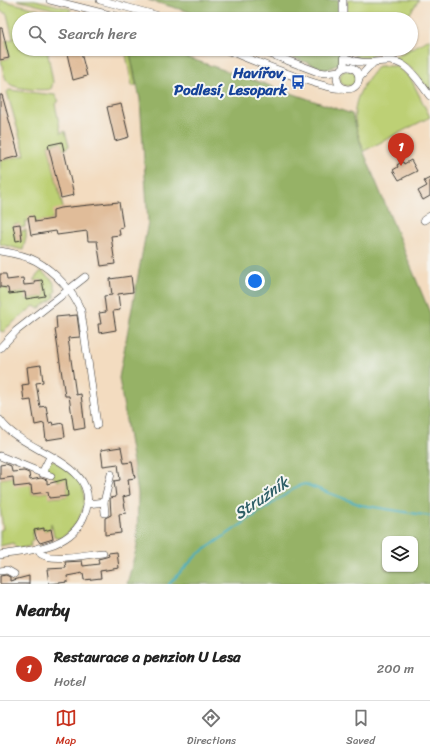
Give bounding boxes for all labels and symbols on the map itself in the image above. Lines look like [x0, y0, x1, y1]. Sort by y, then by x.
place label: Havířov, Podlesí, Lesopark [174, 60, 288, 103]
bus stop icon: Havířov, Podlesí, Lesopark [290, 74, 306, 90]
pin: 1 [388, 133, 414, 166]
your location [245, 271, 265, 291]
water label: Stružník [227, 467, 297, 527]

